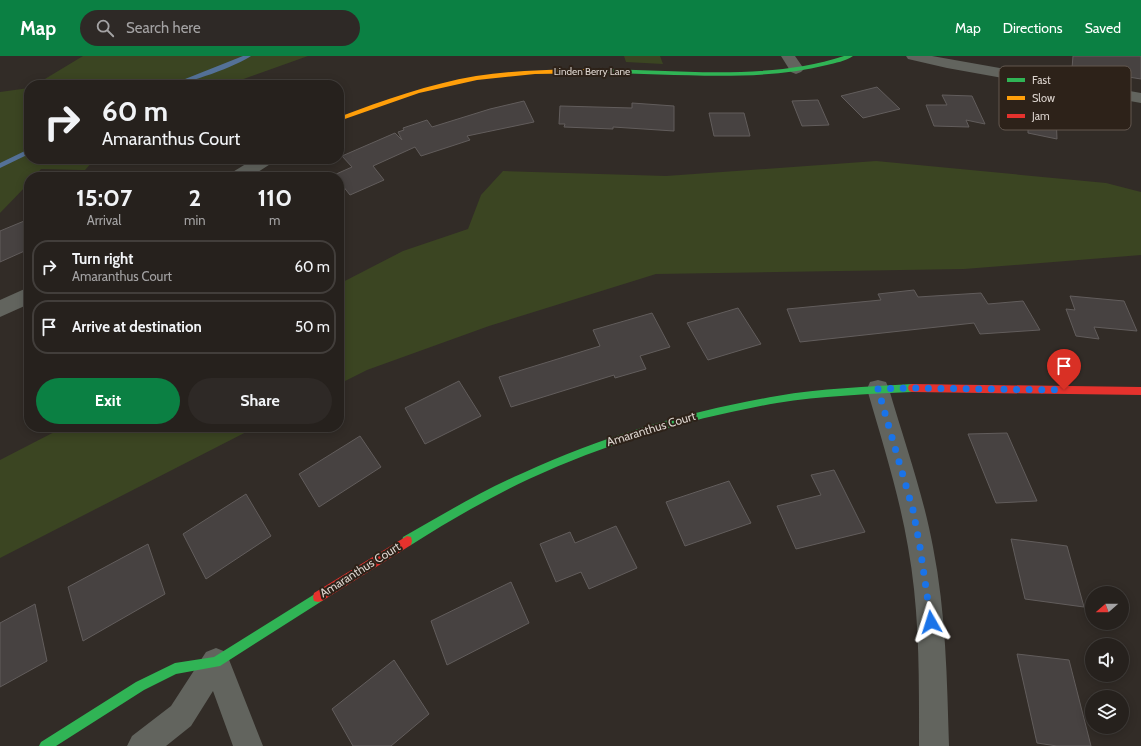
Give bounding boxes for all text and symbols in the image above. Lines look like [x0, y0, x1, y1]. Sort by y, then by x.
search box [80, 10, 360, 46]
text: Map [20, 17, 56, 40]
icon: search [94, 17, 116, 39]
text: Search here [126, 19, 201, 37]
text: Map [955, 19, 981, 37]
text: Directions [1003, 19, 1063, 37]
text: Saved [1085, 19, 1121, 37]
street label: Linden Berry Lane [554, 65, 630, 78]
legend [999, 66, 1131, 130]
text: Fast [1032, 73, 1051, 87]
text: Slow [1032, 91, 1055, 105]
text: 60 m [102, 94, 168, 128]
icon: right [36, 96, 88, 148]
text: Jam [1031, 109, 1050, 123]
text: Amaranthus Court [102, 128, 240, 150]
text: 15:07 [76, 183, 132, 212]
text: 2 [188, 183, 201, 212]
text: 110 [257, 183, 292, 212]
text: Arrival [87, 212, 121, 228]
text: min [184, 212, 206, 228]
text: m [269, 212, 280, 228]
text: Turn right [72, 250, 133, 268]
icon: right [38, 256, 60, 278]
text: 60 m [294, 258, 330, 276]
text: Amaranthus Court [72, 268, 172, 284]
icon: arrive [38, 316, 60, 338]
text: Arrive at destination [72, 318, 202, 336]
text: 50 m [295, 318, 330, 336]
pin [1047, 349, 1081, 390]
icon: arrive [1053, 355, 1075, 377]
button: Exit [36, 378, 180, 424]
button: Share [188, 378, 332, 424]
street label: Amaranthus Court [605, 408, 697, 449]
street label: Amaranthus Court [317, 539, 403, 600]
north arrow [1085, 586, 1129, 630]
map controls [1085, 586, 1129, 734]
position arrow [910, 601, 952, 643]
button: sound [1085, 638, 1129, 682]
button: layers [1085, 690, 1129, 734]

